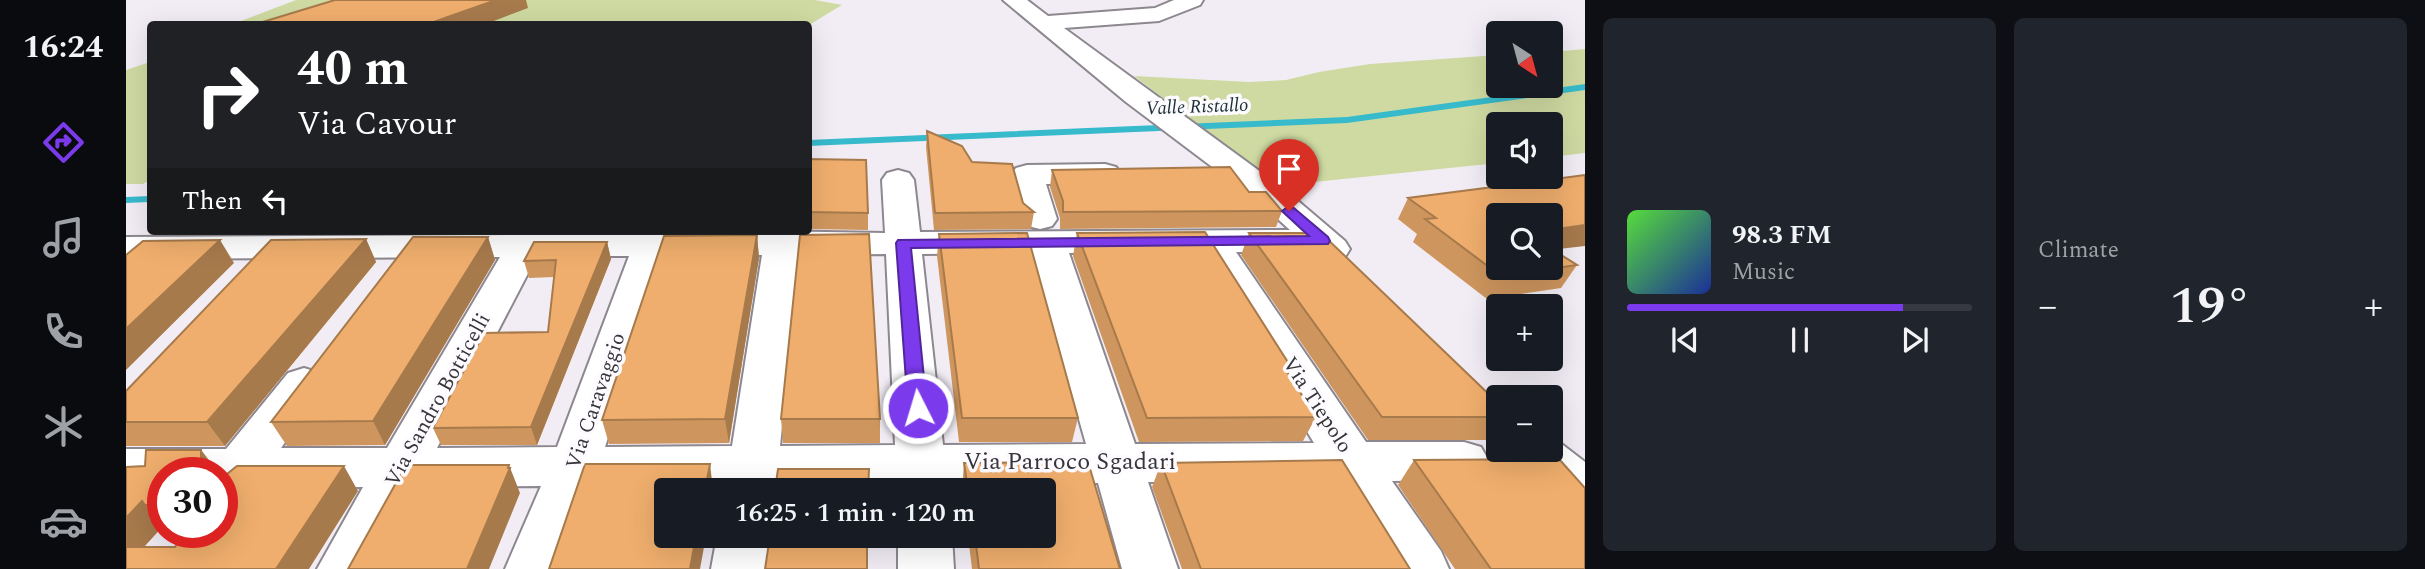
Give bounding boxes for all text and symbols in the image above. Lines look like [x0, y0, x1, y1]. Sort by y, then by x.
north arrow [1486, 21, 1563, 98]
map controls [1486, 21, 1563, 462]
text: 16:24 [23, 23, 103, 72]
text: 40 m [297, 32, 408, 107]
icon: right [182, 49, 273, 140]
water label: Valle Ristallo [1145, 91, 1249, 123]
text: Via Cavour [297, 100, 457, 149]
button: sound [1486, 112, 1563, 189]
icon: directions [39, 118, 88, 167]
pin [1259, 139, 1319, 211]
icon: arrive [1270, 150, 1308, 188]
text: Then [182, 181, 242, 221]
icon: left [256, 182, 294, 220]
button: search [1486, 203, 1563, 280]
icon: music [39, 213, 88, 262]
text: 98.3 FM [1732, 215, 1832, 255]
text: Climate [2038, 233, 2119, 268]
text: Music [1732, 255, 1795, 290]
text: 19° [2170, 267, 2251, 346]
text: − [2038, 278, 2057, 336]
text: + [2364, 278, 2383, 336]
button: + [1486, 294, 1563, 371]
icon: phone [39, 307, 88, 356]
street label: Via Sandro Botticelli [377, 307, 499, 493]
icon: previous [1666, 321, 1704, 359]
icon: pause [1781, 321, 1819, 359]
icon: next [1896, 321, 1934, 359]
street label: Via Caravaggio [558, 328, 634, 474]
street label: Via Tiepolo [1274, 350, 1360, 460]
position arrow [881, 371, 955, 445]
button: − [1486, 385, 1563, 462]
icon: climate [39, 402, 88, 451]
street label: Via Parroco Sgadari [964, 444, 1176, 480]
speed limit sign: 30 [147, 457, 238, 548]
text: 16:25 · 1 min · 120 m [735, 493, 975, 533]
icon: car [39, 497, 88, 546]

